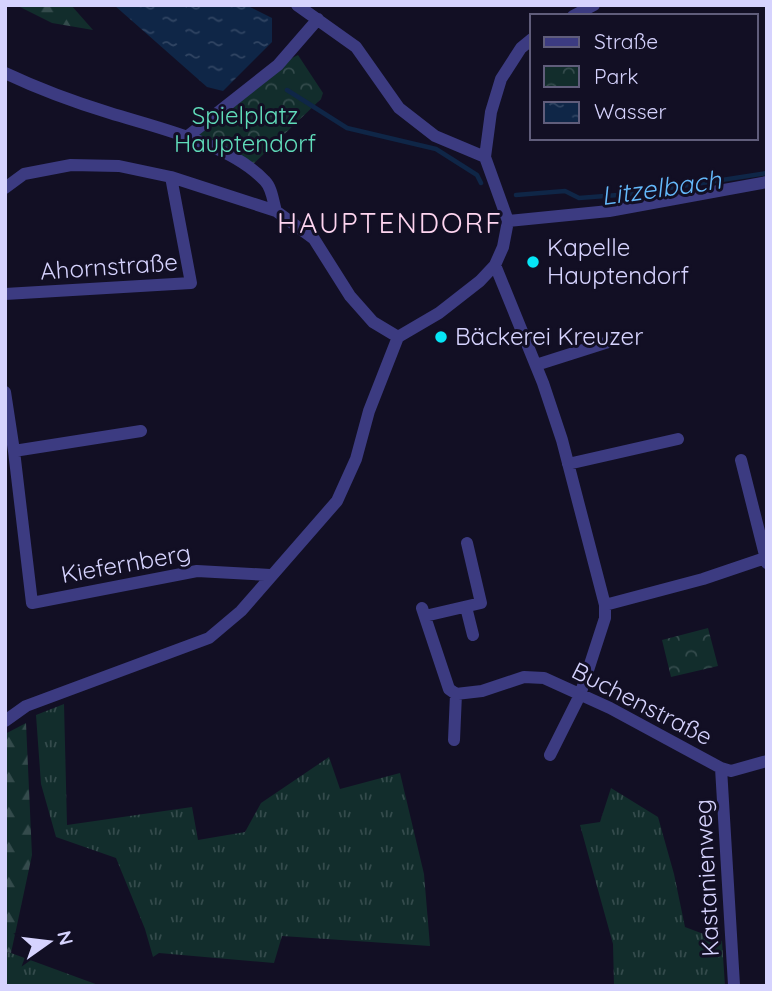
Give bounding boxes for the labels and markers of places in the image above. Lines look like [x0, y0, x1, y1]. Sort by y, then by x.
place label: Kapelle Hauptendorf [547, 232, 690, 290]
marker: Kapelle Hauptendorf [525, 254, 541, 270]
place label: Bäckerei Kreuzer [455, 321, 643, 351]
marker: Bäckerei Kreuzer [433, 329, 449, 345]

